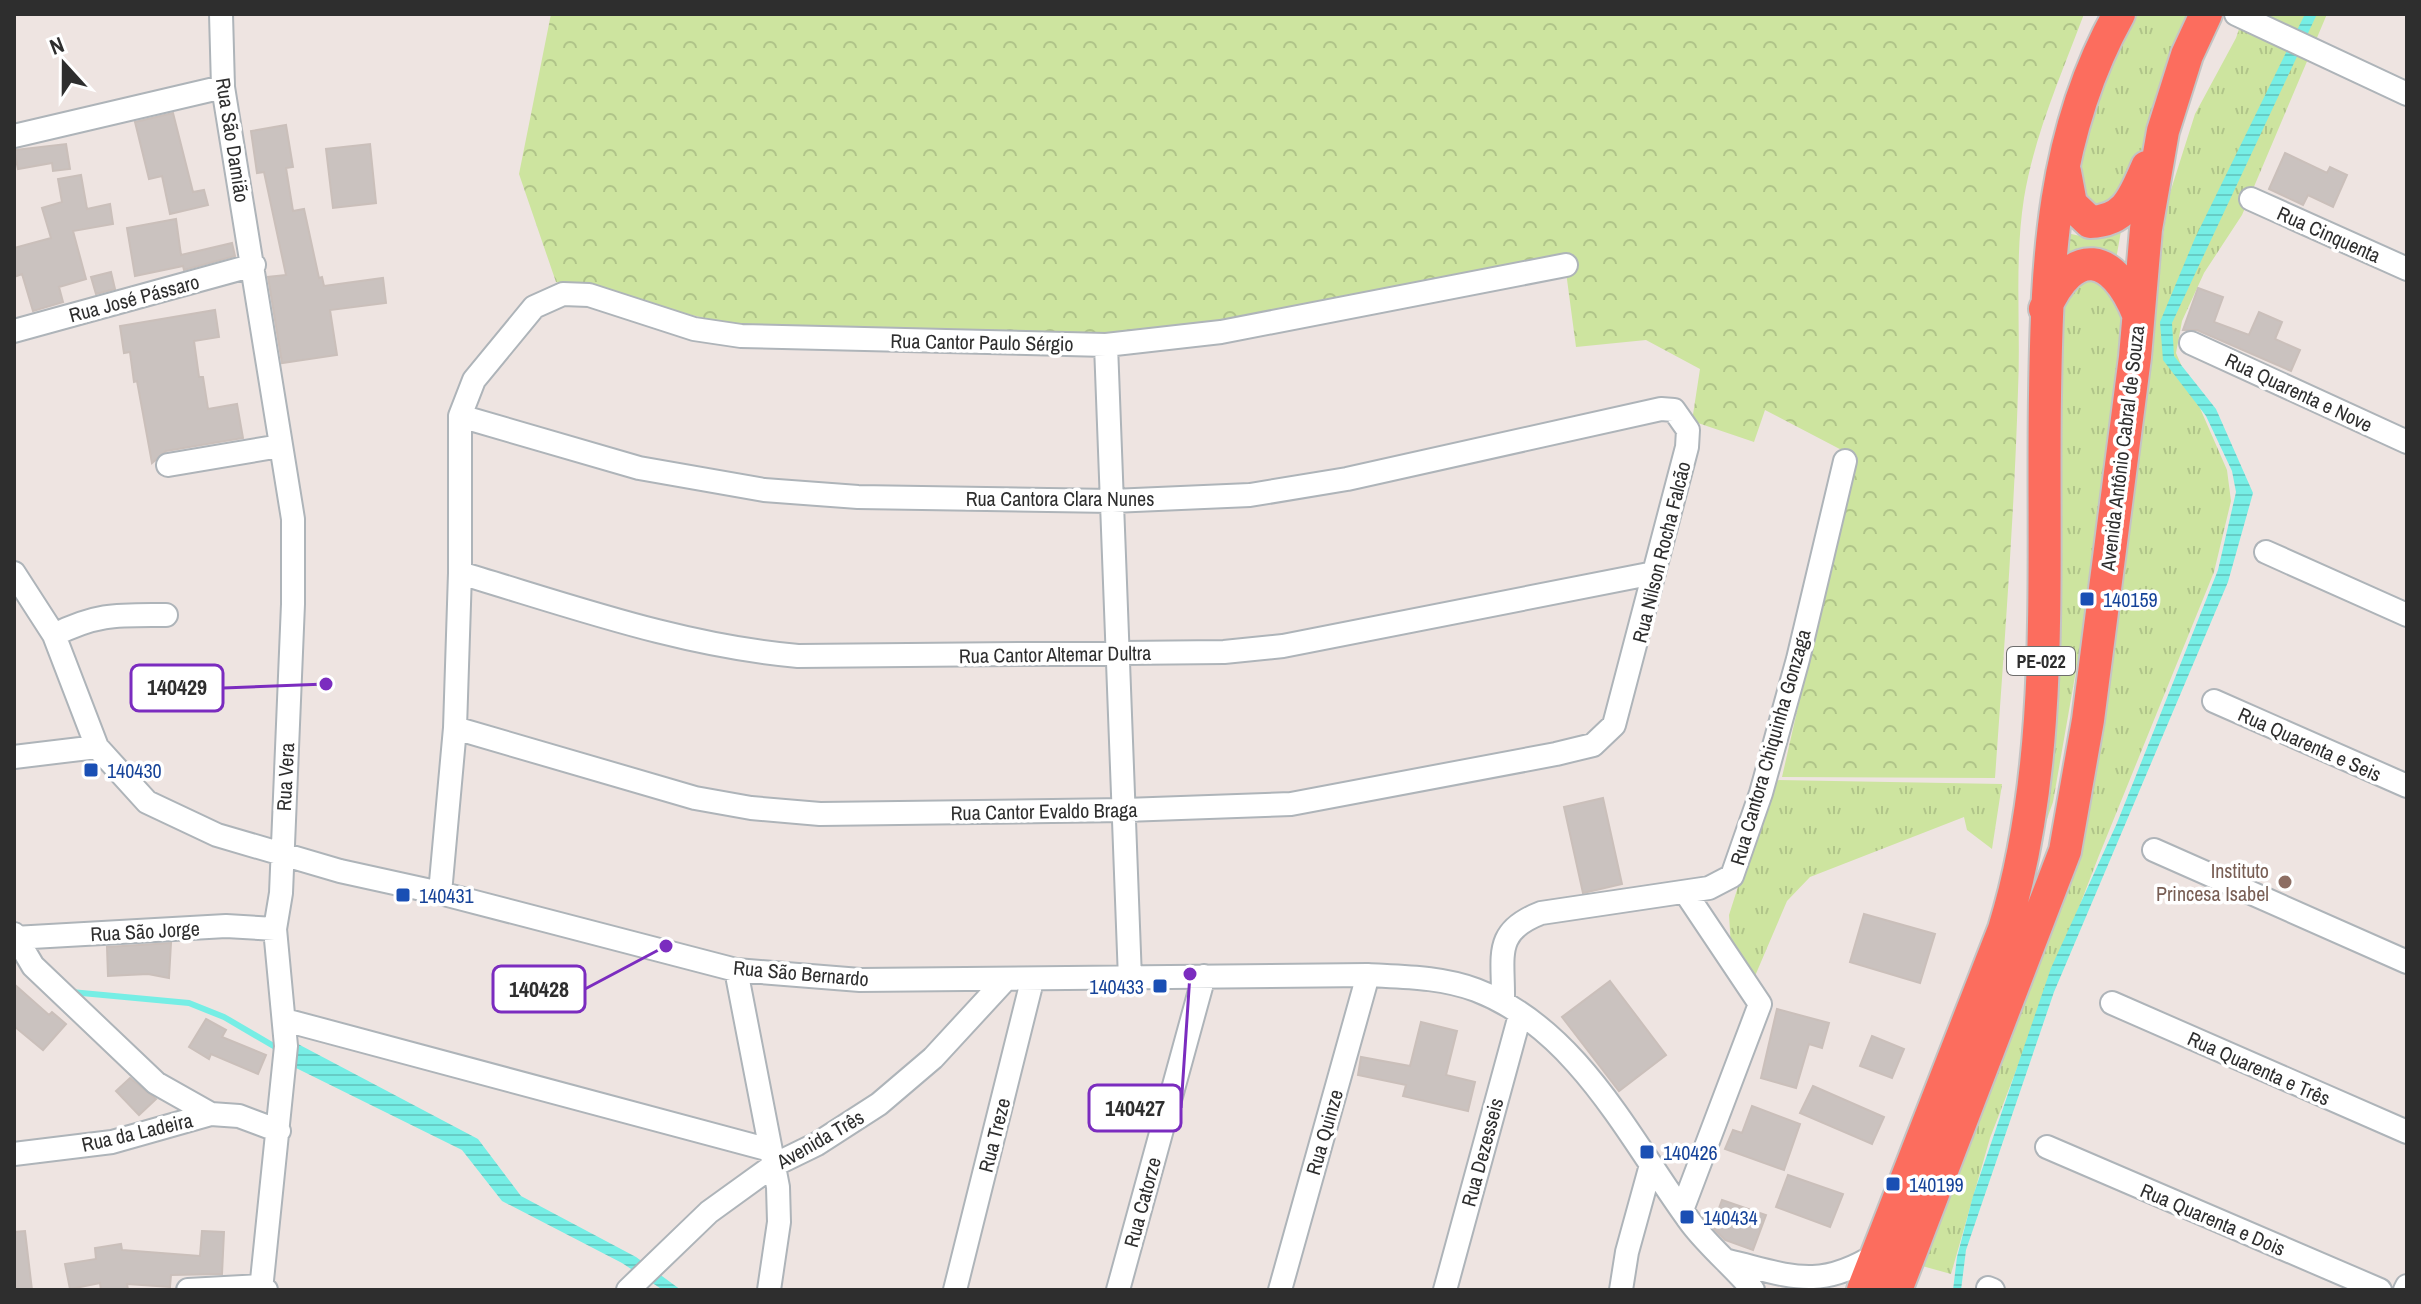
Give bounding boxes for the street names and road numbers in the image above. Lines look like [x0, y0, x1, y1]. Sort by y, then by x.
street label: Rua São Damião [210, 76, 256, 204]
street label: Rua Cinquenta [2273, 199, 2385, 269]
street label: Rua José Pássaro [66, 268, 202, 328]
street label: Avenida Antônio Cabral de Souza [2093, 324, 2150, 573]
street label: Rua Cantor Paulo Sérgio [890, 327, 1074, 357]
street label: Rua Quarenta e Nove [2221, 346, 2377, 438]
street label: Rua Nilson Rocha Falcão [1625, 458, 1697, 646]
street label: Rua Cantora Clara Nunes [966, 485, 1154, 512]
street label: Rua Cantora Chiquinha Gonzaga [1723, 626, 1817, 868]
street label: Rua Cantor Altemar Dultra [959, 639, 1151, 669]
road number: PE-022 [2007, 647, 2075, 675]
street label: Rua Quarenta e Seis [2234, 700, 2386, 788]
street label: Rua Vera [270, 742, 300, 812]
street label: Rua Cantor Evaldo Braga [950, 796, 1138, 826]
street label: Rua São Jorge [90, 915, 200, 947]
street label: Rua São Bernardo [732, 954, 870, 992]
street label: Rua Quarenta e Três [2184, 1025, 2334, 1111]
street label: Rua Quinze [1299, 1086, 1349, 1178]
street label: Rua Treze [972, 1095, 1016, 1175]
street label: Rua Dezesseis [1455, 1095, 1509, 1209]
street label: Avenida Três [771, 1103, 868, 1175]
street label: Rua da Ladeira [79, 1106, 195, 1158]
street label: Rua Catorze [1117, 1154, 1167, 1250]
street label: Rua Quarenta e Dois [2136, 1176, 2290, 1262]

